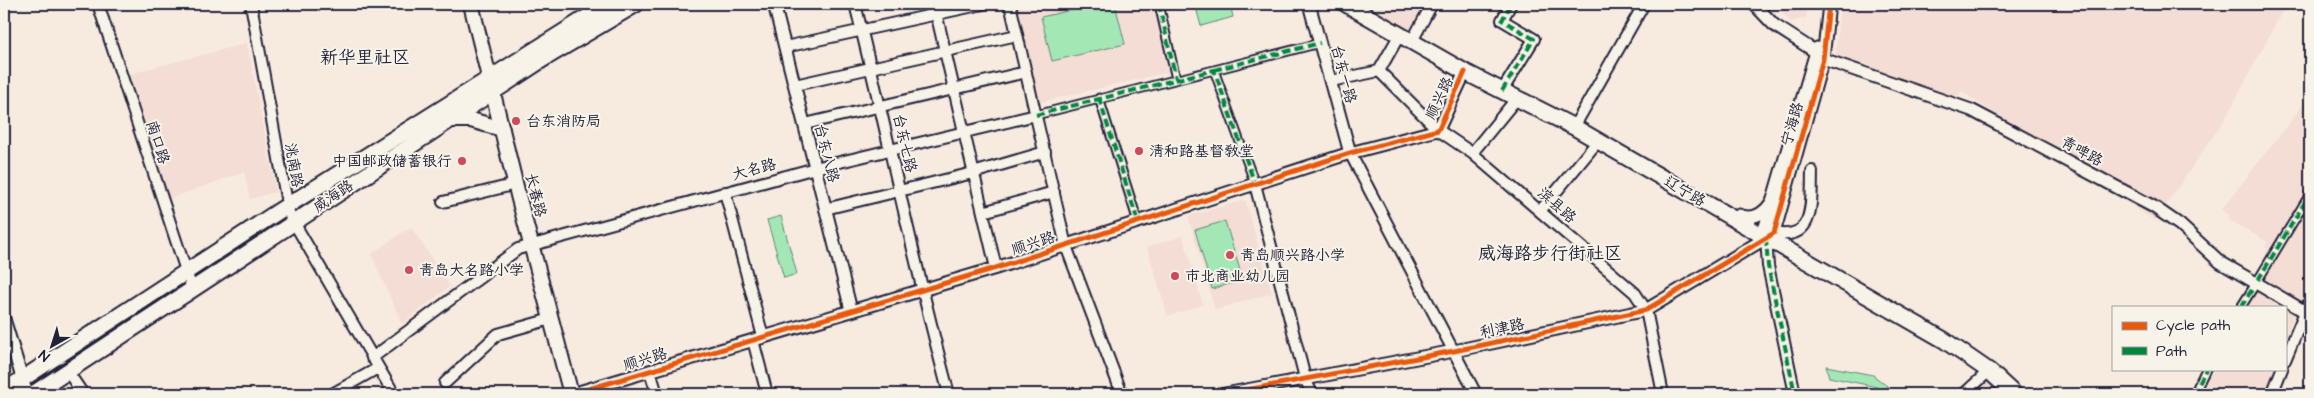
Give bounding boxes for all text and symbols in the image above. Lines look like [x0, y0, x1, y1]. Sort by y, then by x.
street label: 台东一路 [1326, 42, 1361, 106]
district label: 新华里社区 [320, 45, 410, 70]
street label: 顺兴路 [1420, 73, 1459, 123]
street label: 宁海路 [1776, 100, 1809, 149]
place label: 台东消防局 [526, 111, 601, 132]
street label: 台东七路 [888, 112, 921, 175]
marker: 台东消防局 [510, 115, 522, 127]
street label: 南口路 [141, 118, 174, 167]
street label: 台东八路 [809, 121, 844, 185]
street label: 青啤路 [2057, 131, 2107, 172]
street label: 洮南路 [279, 141, 308, 189]
place label: 清和路基督教堂 [1149, 141, 1254, 162]
marker: 清和路基督教堂 [1133, 145, 1145, 157]
place label: 中国邮政储蓄银行 [332, 151, 452, 172]
street label: 大名路 [730, 154, 779, 185]
marker: 中国邮政储蓄银行 [456, 155, 468, 167]
street label: 长春路 [520, 171, 551, 220]
street label: 辽宁路 [1660, 171, 1709, 212]
street label: 威海路 [309, 175, 358, 218]
street label: 滨县路 [1533, 183, 1581, 228]
street label: 顺兴路 [1009, 227, 1058, 260]
district label: 威海路步行街社区 [1478, 241, 1622, 266]
place label: 青岛顺兴路小学 [1240, 245, 1345, 266]
marker: 青岛顺兴路小学 [1224, 249, 1236, 261]
place label: 青岛大名路小学 [419, 260, 524, 281]
marker: 青岛大名路小学 [403, 264, 415, 276]
place label: 市北商业幼儿园 [1185, 266, 1290, 287]
marker: 市北商业幼儿园 [1169, 270, 1181, 282]
legend [2112, 306, 2286, 370]
street label: 利津路 [1478, 314, 1526, 343]
text: Cycle path [2156, 315, 2231, 337]
north arrow [28, 320, 78, 370]
text: Path [2156, 341, 2187, 362]
street label: 顺兴路 [621, 343, 670, 376]
text: N [35, 345, 54, 366]

